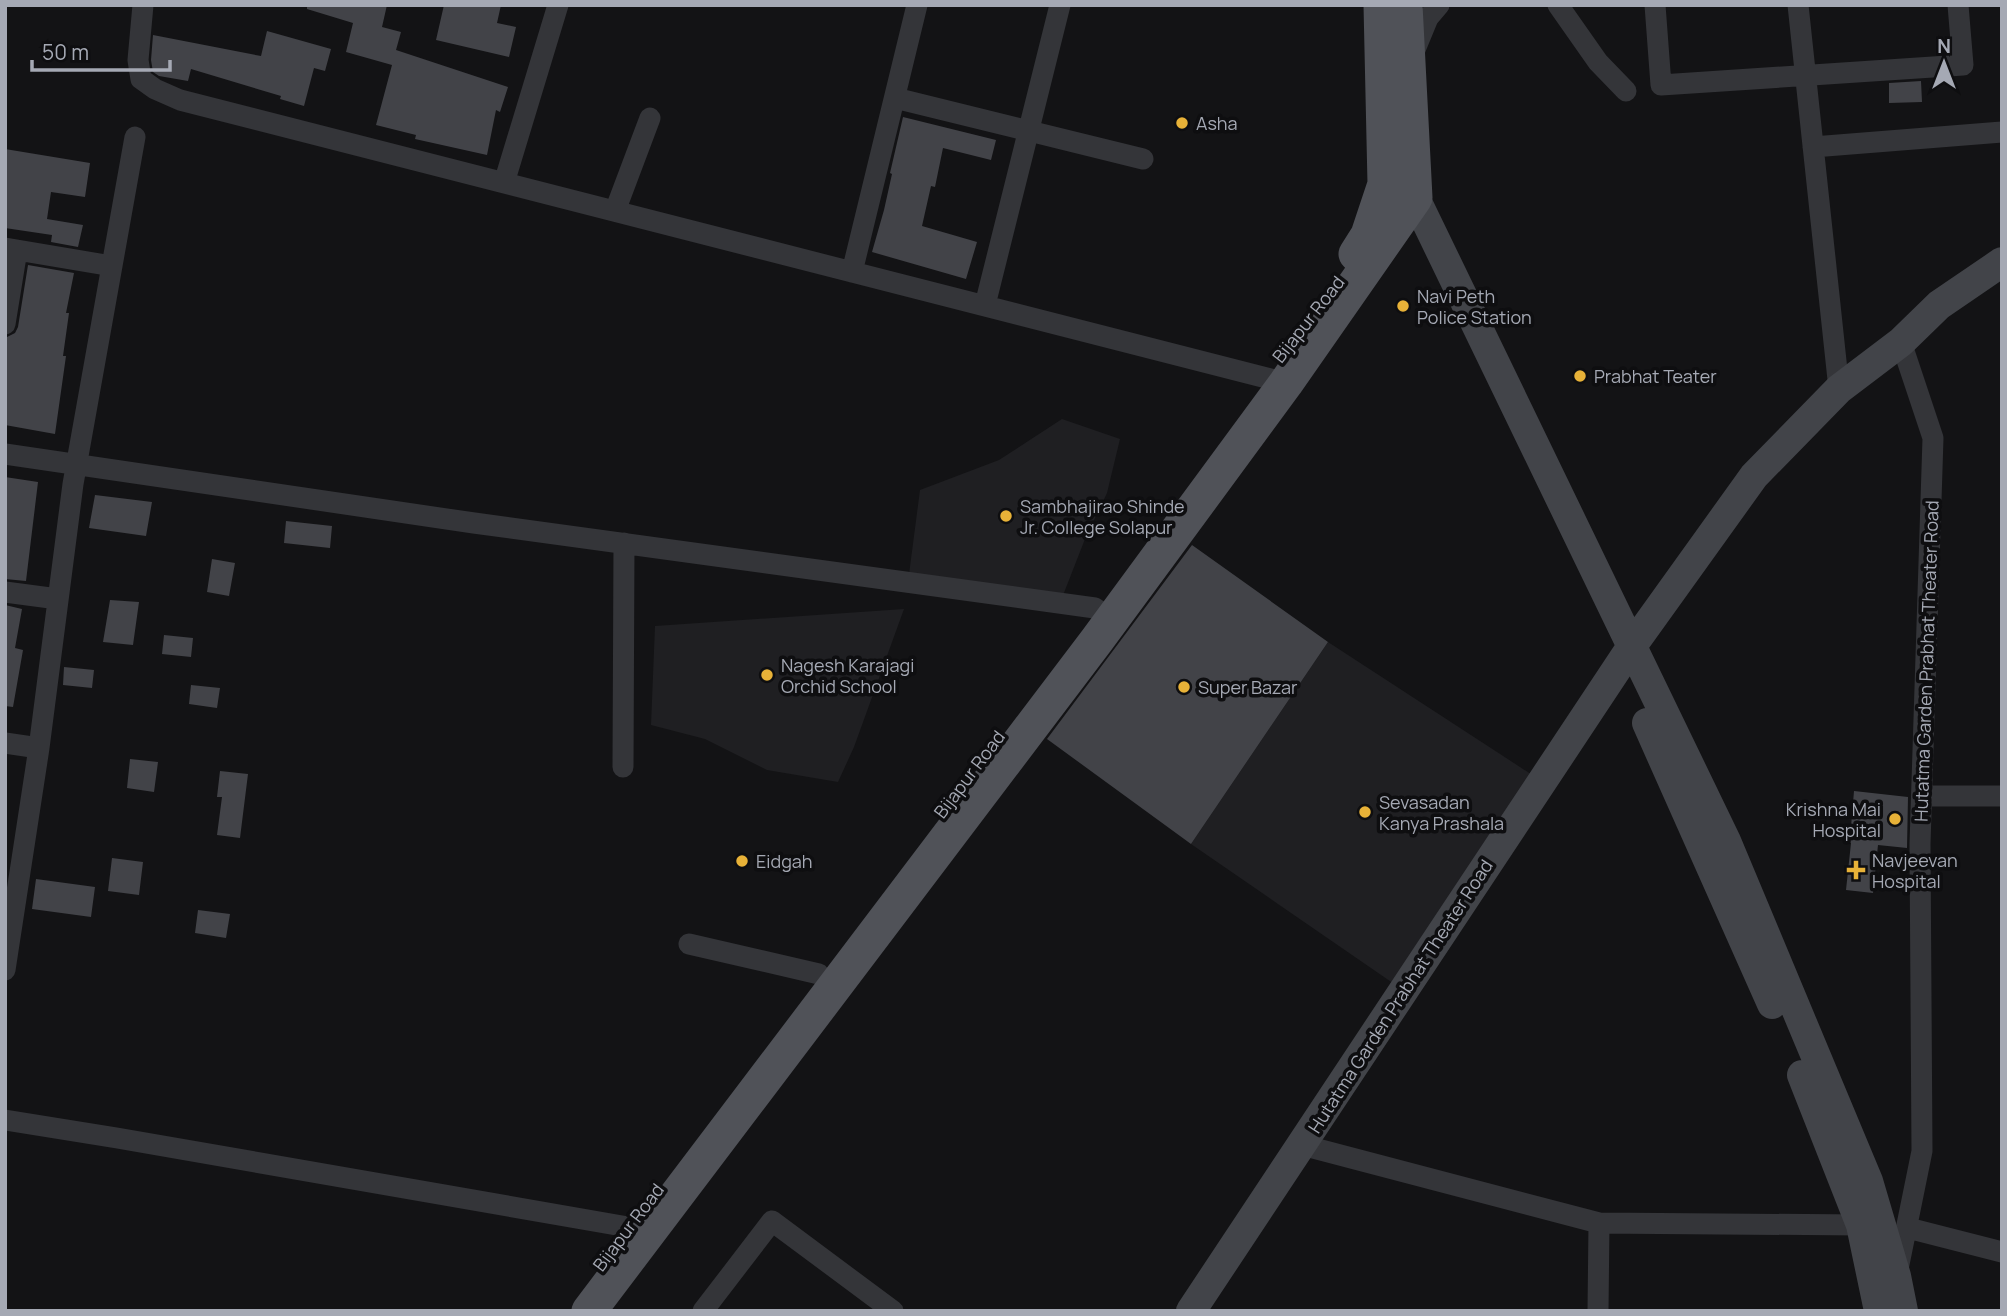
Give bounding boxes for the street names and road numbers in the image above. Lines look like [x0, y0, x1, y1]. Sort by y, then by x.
street label: Bijapur Road [1267, 271, 1349, 367]
street label: Hutatma Garden Prabhat Theater Road [1908, 500, 1944, 822]
street label: Bijapur Road [928, 725, 1010, 823]
street label: Hutatma Garden Prabhat Theater Road [1302, 855, 1498, 1137]
street label: Bijapur Road [587, 1178, 669, 1276]

